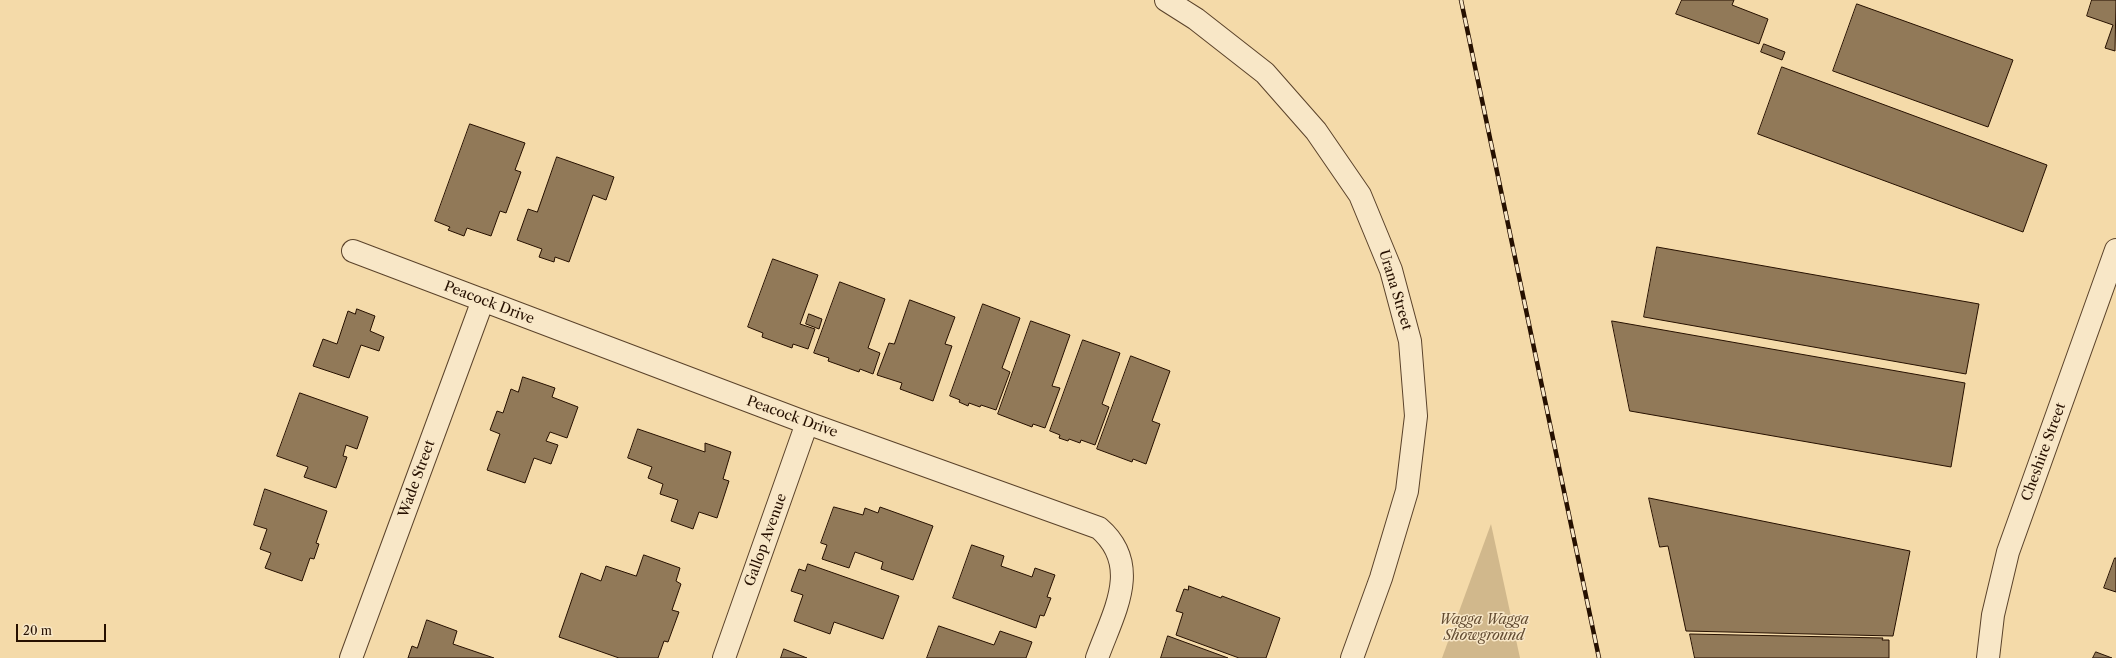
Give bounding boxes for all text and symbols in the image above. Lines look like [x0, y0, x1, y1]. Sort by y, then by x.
street label: Urana Street [1375, 248, 1415, 332]
street label: Peacock Drive [441, 278, 537, 328]
street label: Peacock Drive [744, 393, 840, 441]
street label: Cheshire Street [2018, 401, 2070, 503]
street label: Wade Street [395, 438, 439, 520]
street label: Gallop Avenue [741, 491, 791, 589]
park label: Wagga Wagga Showground [1439, 612, 1529, 644]
scale bar [18, 616, 108, 642]
text: 20 m [23, 623, 52, 638]

